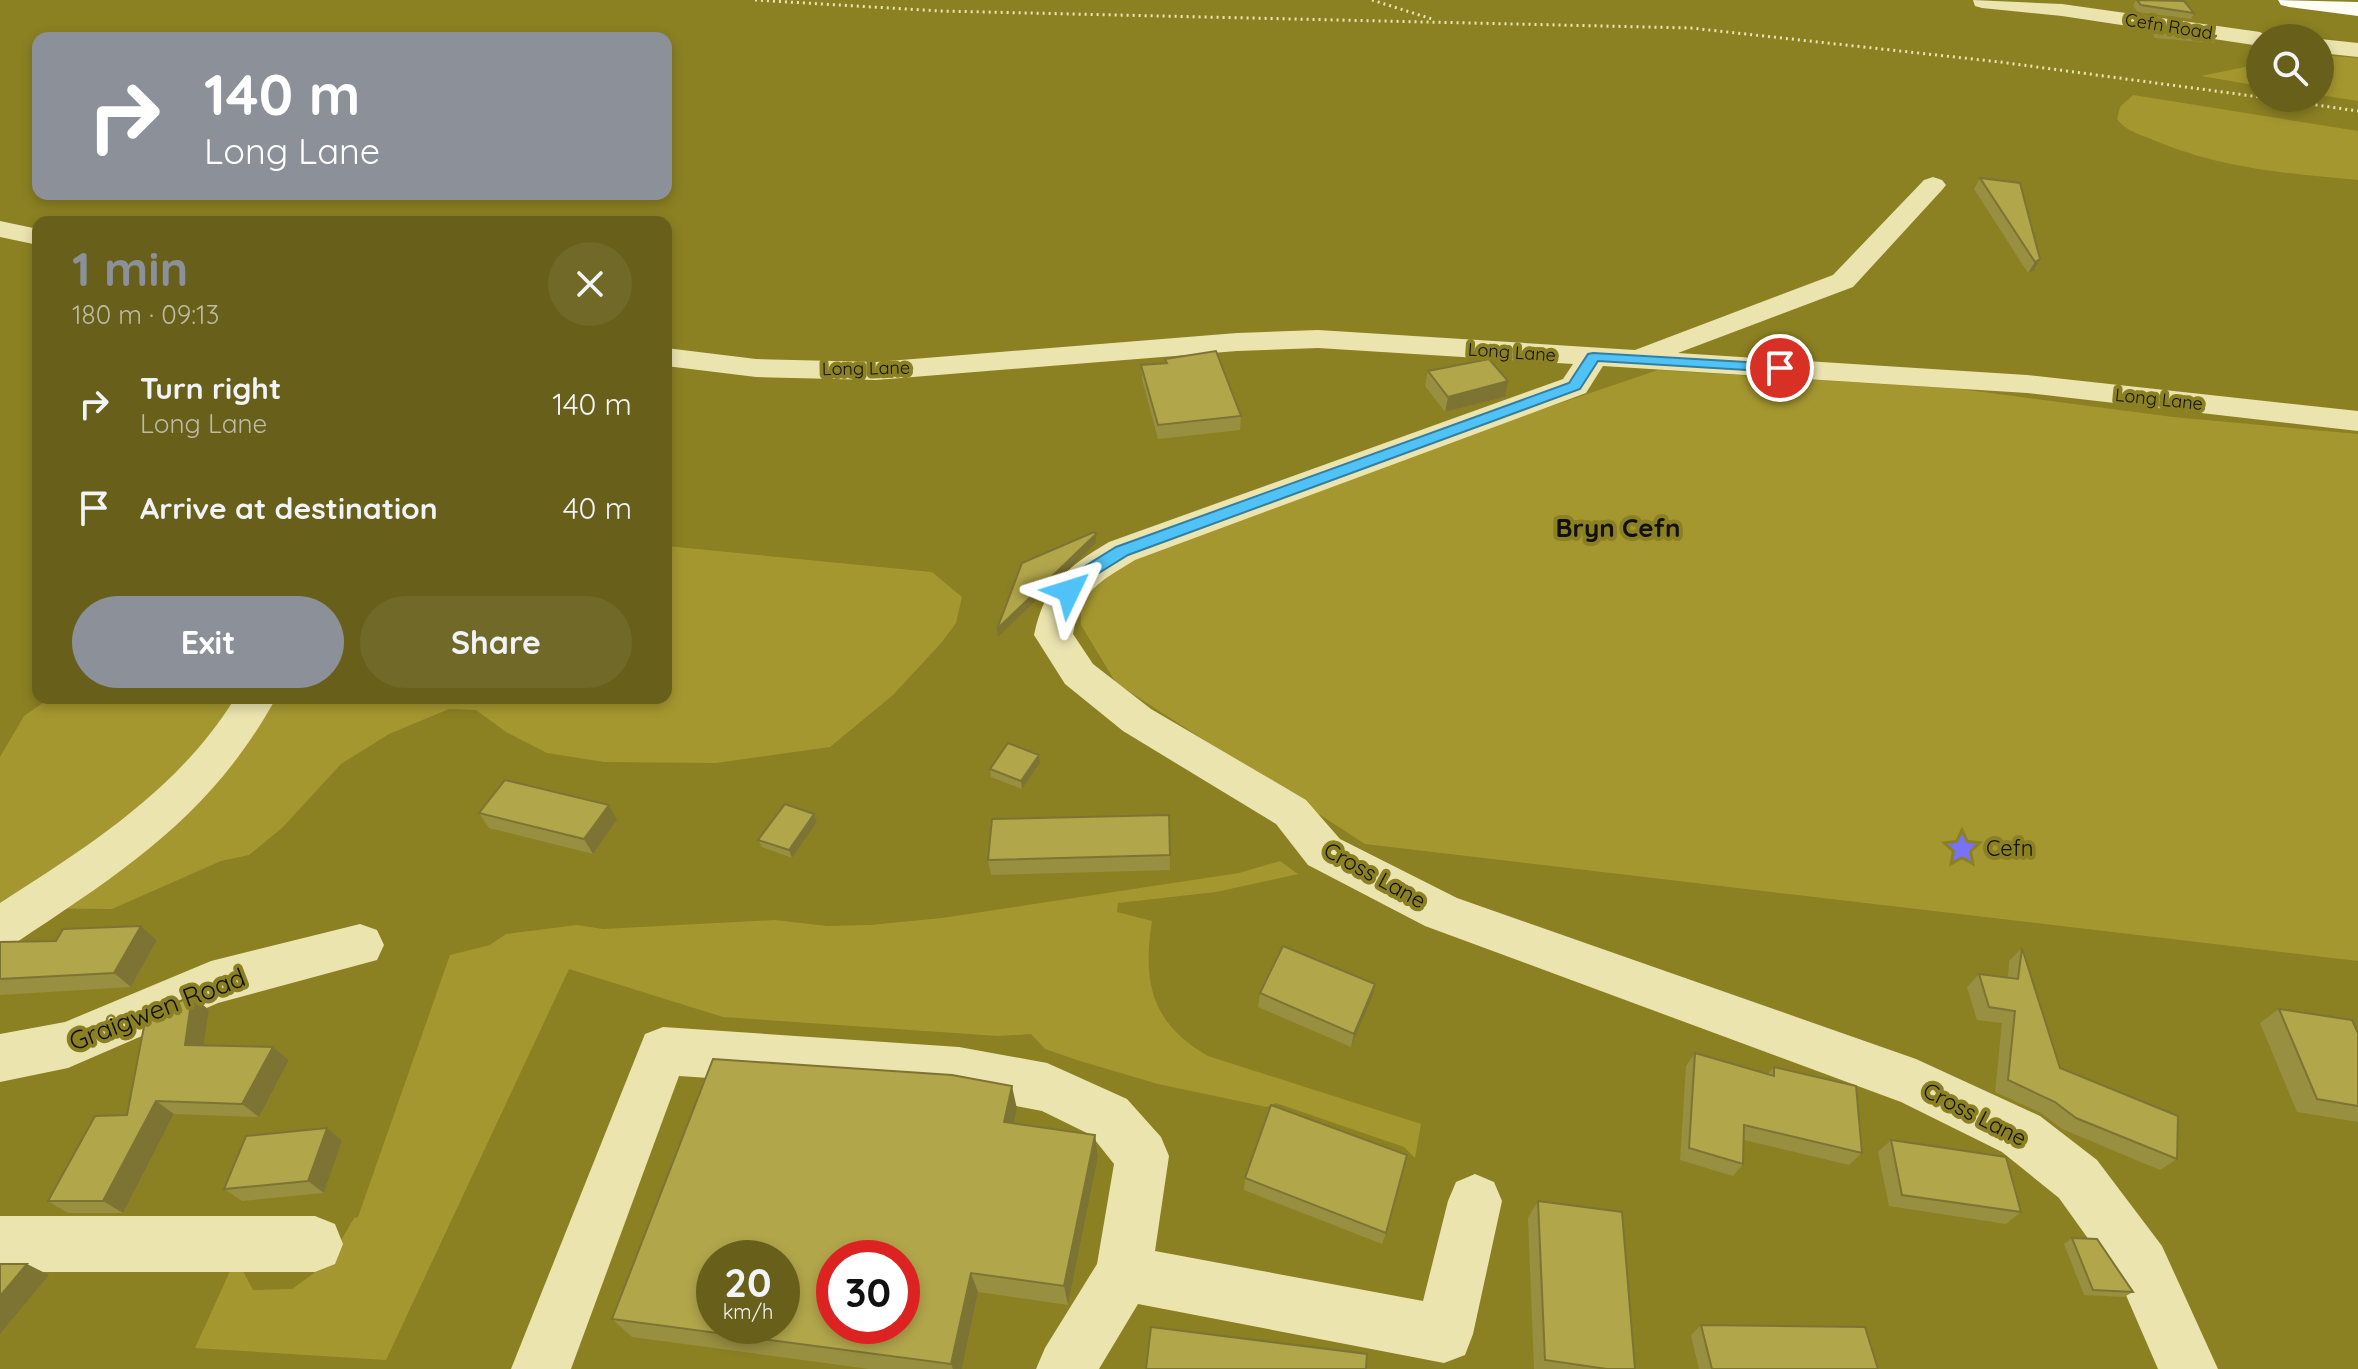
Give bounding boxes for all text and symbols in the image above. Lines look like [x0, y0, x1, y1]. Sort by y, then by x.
street label: Cefn Road [2124, 8, 2214, 44]
map controls [2246, 24, 2334, 112]
button: search [2246, 24, 2334, 112]
text: 140 m [204, 59, 360, 129]
icon: right [72, 64, 176, 168]
text: Long Lane [204, 128, 380, 173]
text: 1 min [72, 238, 188, 298]
button: close [548, 242, 632, 326]
text: 180 m · 09:13 [72, 298, 219, 331]
pin [1746, 334, 1814, 402]
street label: Long Lane [1467, 337, 1557, 367]
icon: arrive [1758, 346, 1802, 390]
street label: Long Lane [822, 356, 910, 380]
text: Turn right [140, 369, 281, 407]
icon: right [72, 382, 116, 426]
street label: Long Lane [2114, 383, 2204, 415]
text: 140 m [552, 385, 632, 423]
text: Long Lane [140, 407, 267, 440]
icon: arrive [72, 486, 116, 530]
text: Arrive at destination [140, 489, 438, 527]
text: 40 m [563, 489, 632, 527]
district label: Bryn Cefn [1556, 511, 1680, 544]
position arrow [1027, 549, 1111, 633]
button: Exit [72, 596, 344, 688]
button: Share [360, 596, 632, 688]
place icon: Cefn [1945, 831, 1979, 865]
place label: Cefn [1986, 834, 2033, 862]
street label: Cross Lane [1319, 835, 1431, 915]
street label: Graigwen Road [64, 960, 250, 1058]
street label: Cross Lane [1919, 1076, 2031, 1152]
speed limit sign: 30 [816, 1240, 920, 1344]
text: 20 [724, 1257, 772, 1307]
text: km/h [723, 1299, 773, 1324]

